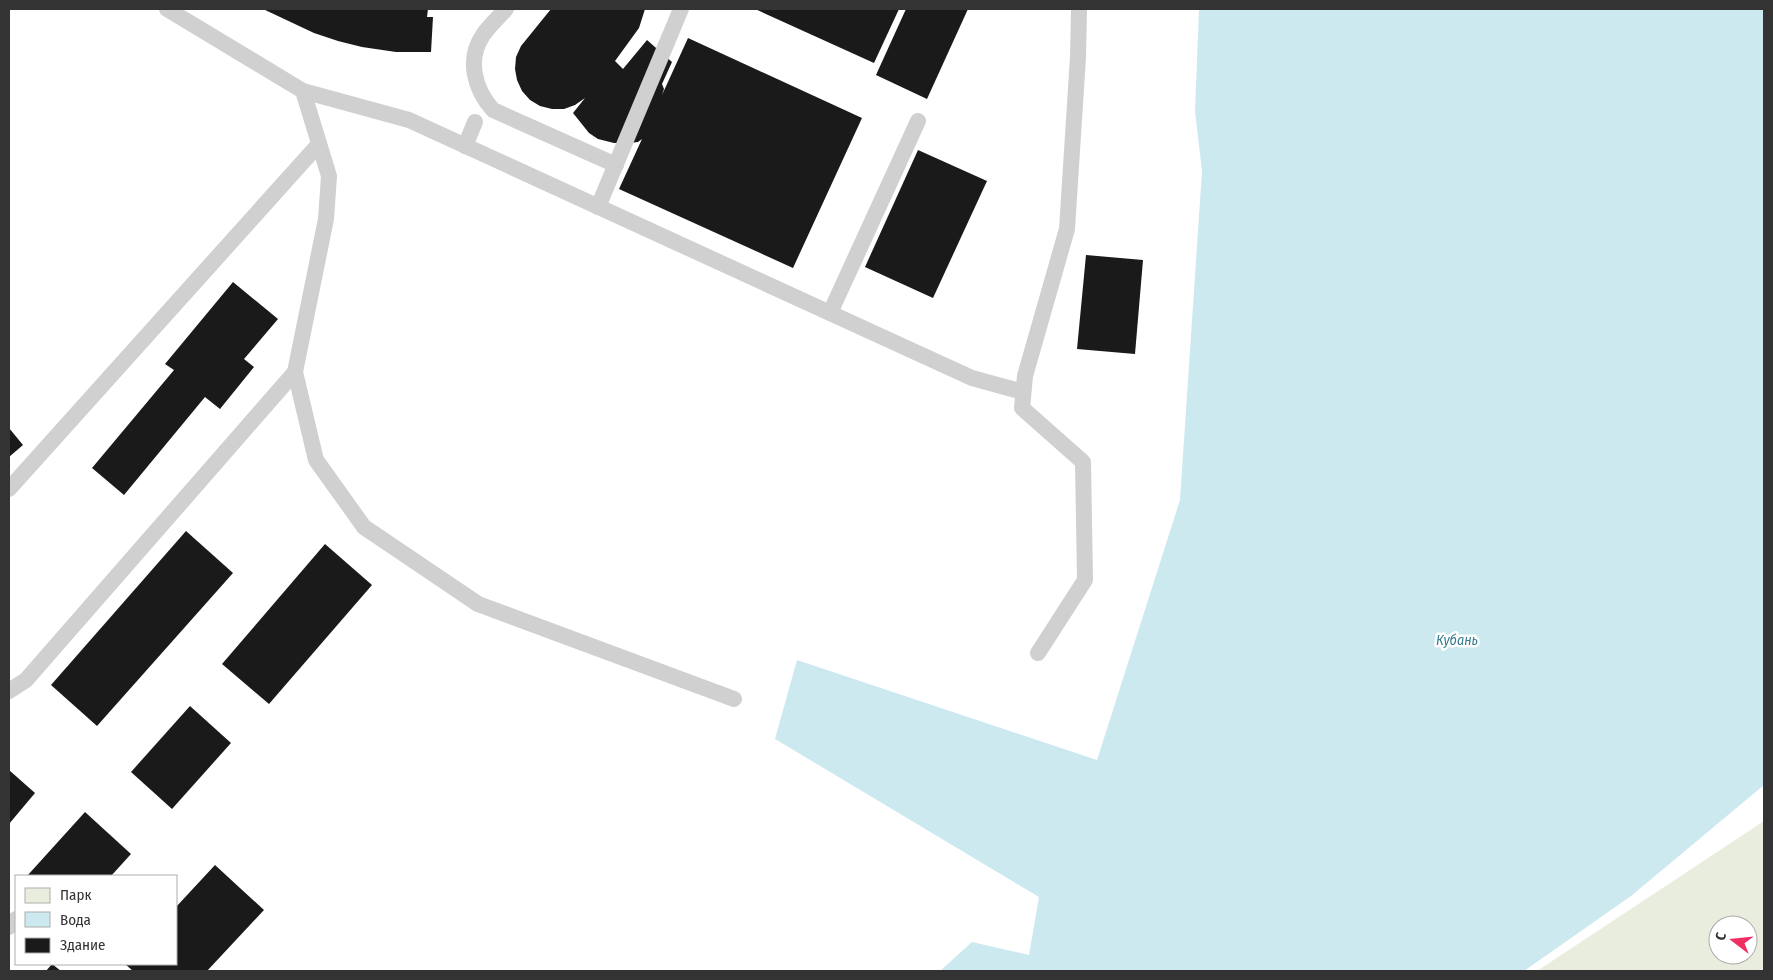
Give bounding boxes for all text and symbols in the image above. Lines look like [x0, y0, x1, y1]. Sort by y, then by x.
water label: Кубань [1436, 632, 1478, 649]
legend [15, 875, 178, 965]
text: Парк [60, 886, 91, 904]
text: Вода [60, 911, 91, 929]
north arrow [1708, 915, 1758, 965]
text: С [1712, 930, 1730, 942]
text: Здание [60, 936, 106, 954]

